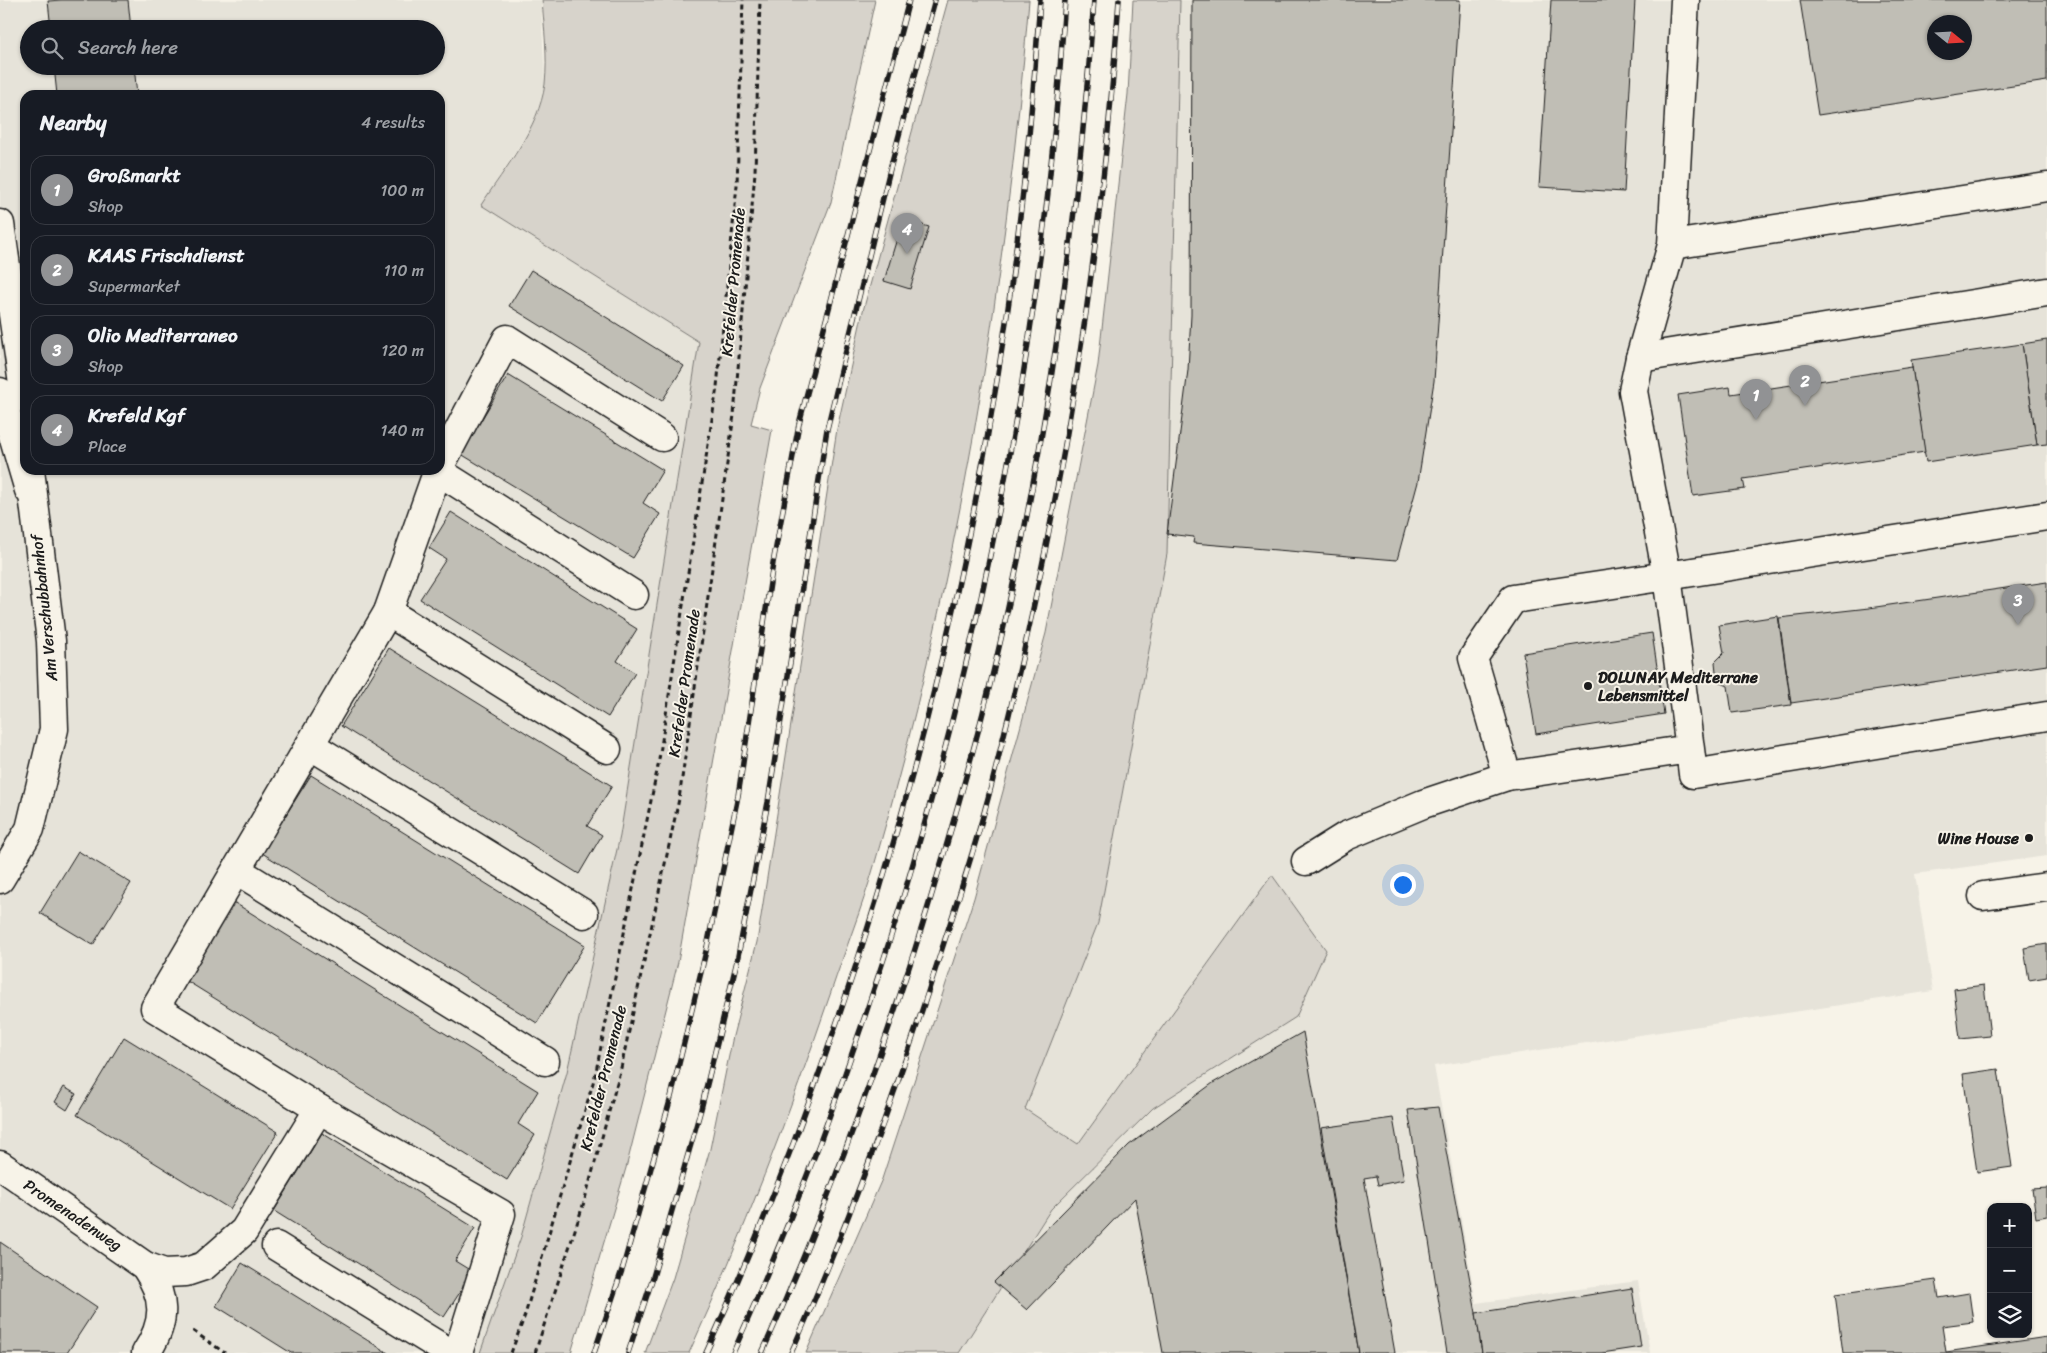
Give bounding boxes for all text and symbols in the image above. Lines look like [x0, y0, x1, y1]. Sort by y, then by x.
north arrow [1927, 15, 1972, 60]
search box [20, 20, 445, 75]
text: Search here [78, 31, 178, 64]
icon: search [38, 34, 66, 62]
text: Nearby [40, 104, 106, 142]
text: 4 results [361, 108, 425, 137]
text: Großmarkt [88, 159, 181, 192]
text: 1 [54, 176, 60, 205]
text: 100 m [380, 176, 424, 205]
text: Shop [88, 192, 123, 221]
street label: Krefelder Promenade [712, 206, 754, 358]
pin: 4 [891, 213, 923, 254]
text: KAAS Frischdienst [88, 239, 245, 272]
text: 2 [52, 256, 62, 285]
text: 110 m [384, 256, 424, 285]
text: Supermarket [88, 272, 180, 301]
text: Olio Mediterraneo [88, 319, 238, 352]
text: 3 [53, 336, 61, 365]
text: 120 m [381, 336, 424, 365]
text: Shop [88, 352, 123, 381]
pin: 2 [1789, 365, 1821, 406]
pin: 1 [1740, 379, 1772, 420]
text: Krefeld Kgf [88, 399, 185, 432]
text: 4 [52, 416, 62, 445]
text: 140 m [381, 416, 424, 445]
text: Place [88, 432, 127, 461]
street label: Am Verschubbahnhof [22, 531, 66, 684]
pin: 3 [2002, 584, 2034, 625]
street label: Krefelder Promenade [659, 607, 709, 759]
place label: DOLUNAY Mediterrane Lebensmittel [1598, 663, 1759, 710]
marker: DOLUNAY Mediterrane Lebensmittel [1582, 680, 1594, 692]
place label: Wine House [1938, 824, 2020, 853]
marker: Wine House [2023, 832, 2035, 844]
your location [1390, 872, 1416, 898]
street label: Krefelder Promenade [571, 1002, 635, 1154]
street label: Promenadenweg [18, 1171, 128, 1259]
map controls [1987, 1203, 2032, 1338]
button: + [1987, 1203, 2032, 1248]
button: − [1987, 1248, 2032, 1293]
button: layers [1987, 1293, 2032, 1338]

